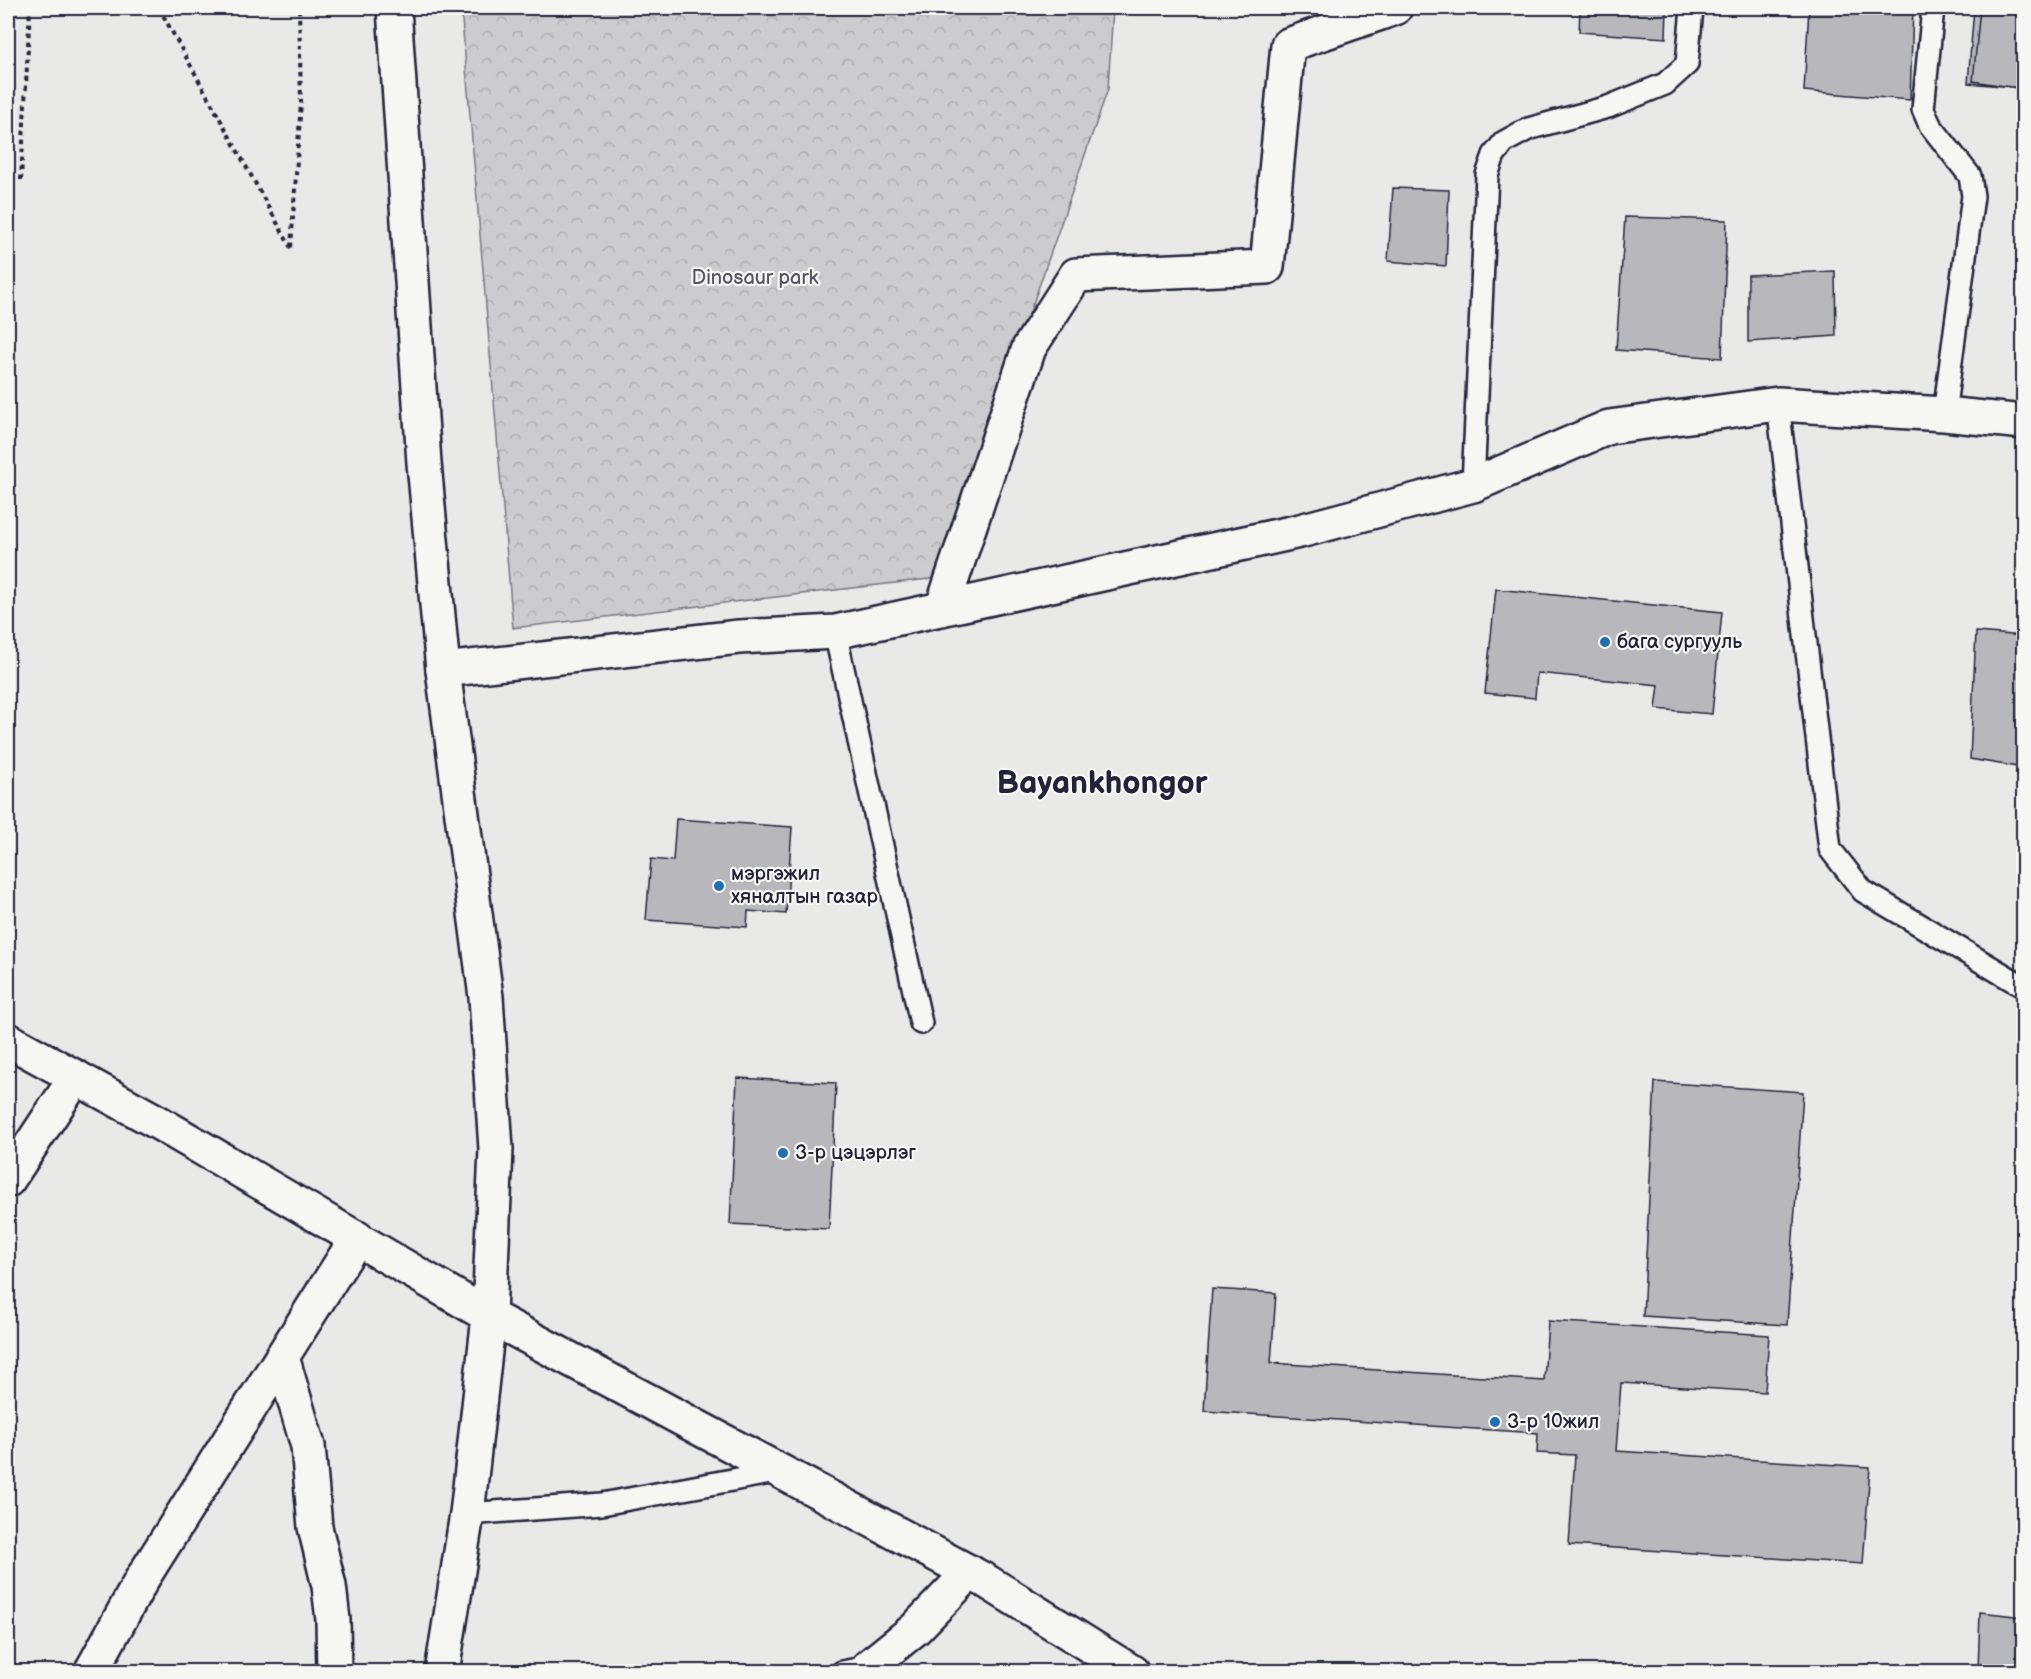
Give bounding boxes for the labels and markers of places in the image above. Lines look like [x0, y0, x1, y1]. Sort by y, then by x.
place label: бага сургууль [1617, 630, 1742, 654]
marker: бага сургууль [1598, 635, 1612, 649]
place label: мэргэжил хяналтын газар [731, 862, 879, 909]
marker: мэргэжил хяналтын газар [712, 879, 726, 893]
place label: 3-р цэцэрлэг [795, 1141, 916, 1165]
marker: 3-р цэцэрлэг [776, 1146, 790, 1160]
place label: 3-р 10жил [1507, 1410, 1599, 1434]
marker: 3-р 10жил [1488, 1415, 1502, 1429]

